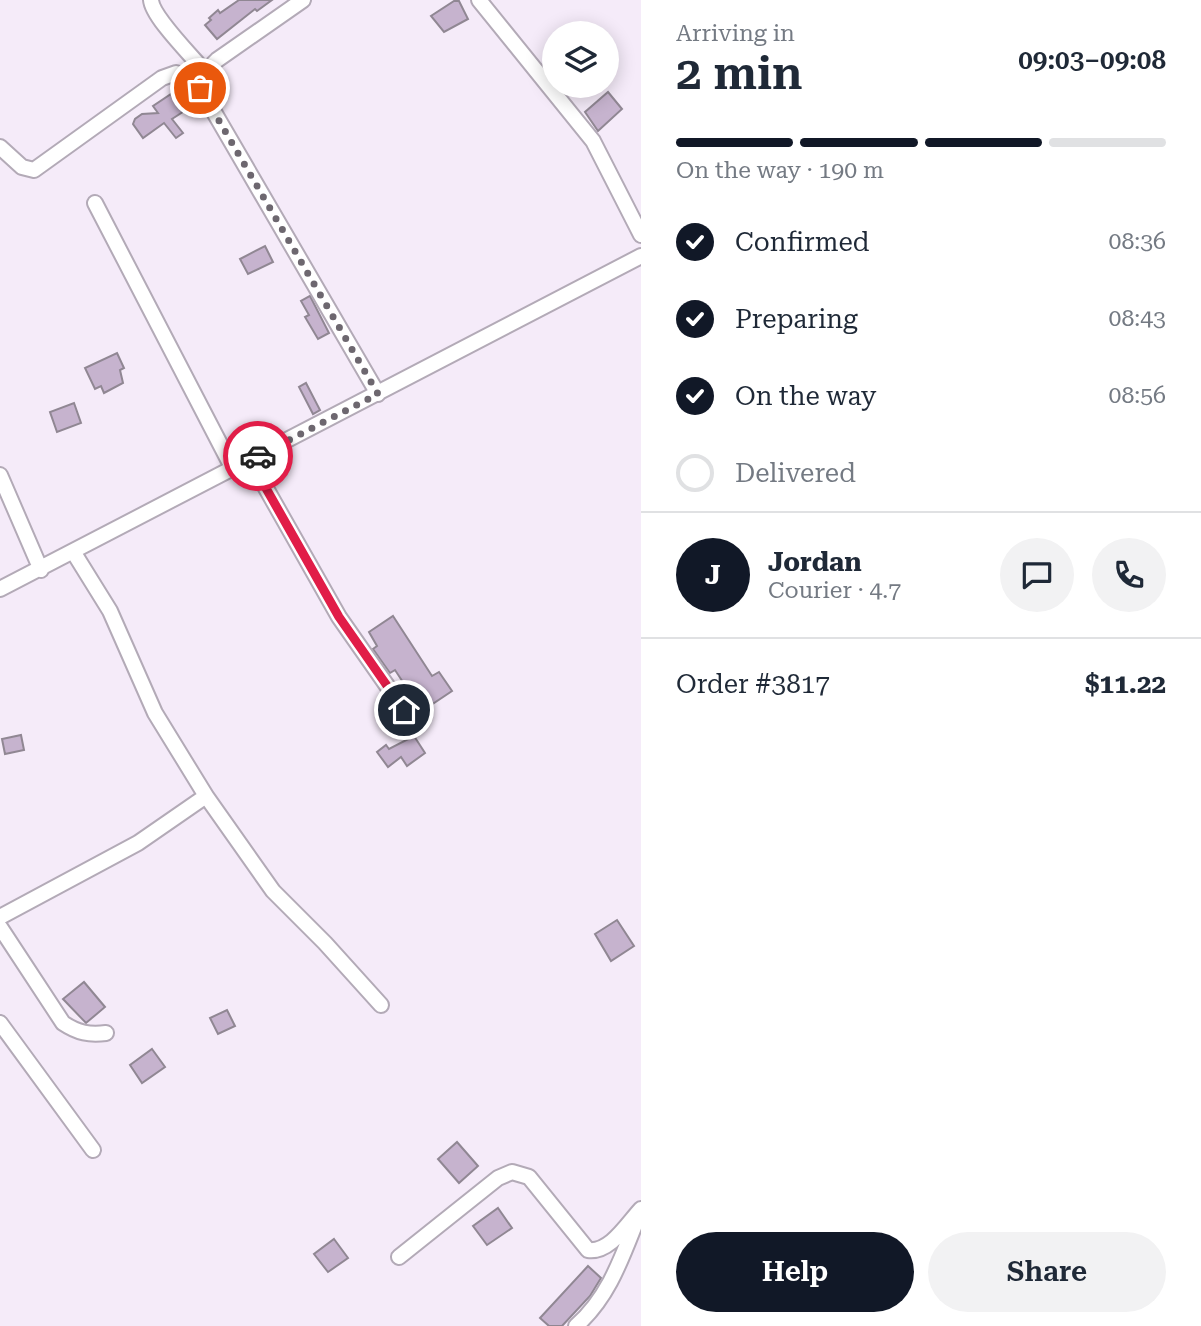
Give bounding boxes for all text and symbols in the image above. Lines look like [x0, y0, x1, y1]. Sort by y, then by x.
text: Arriving in [676, 20, 795, 47]
map controls [542, 21, 619, 98]
button: layers [542, 21, 619, 98]
text: 09:03–09:08 [1018, 45, 1166, 75]
text: 2 min [676, 46, 803, 100]
pin [170, 58, 230, 118]
icon: bag [181, 69, 219, 107]
text: On the way · 190 m [676, 157, 884, 184]
icon: check [676, 223, 714, 261]
text: Confirmed [735, 227, 870, 257]
text: 08:36 [1109, 228, 1166, 255]
icon: check [676, 300, 714, 338]
text: Preparing [735, 304, 858, 334]
text: 08:43 [1109, 305, 1166, 332]
icon: check [676, 377, 714, 415]
text: On the way [735, 381, 876, 411]
text: 08:56 [1109, 382, 1166, 409]
courier [223, 421, 293, 491]
icon: car [239, 437, 277, 475]
text: Delivered [735, 458, 856, 488]
button: chat [1000, 538, 1074, 612]
button: phone [1092, 538, 1166, 612]
text: Jordan [768, 547, 862, 577]
text: J [705, 560, 721, 590]
text: Courier · 4.7 [768, 577, 901, 604]
text: Order #3817 [676, 669, 830, 699]
text: $11.22 [1085, 669, 1166, 699]
pin [374, 680, 434, 740]
icon: home [385, 691, 423, 729]
button: Help [676, 1232, 914, 1312]
button: Share [928, 1232, 1166, 1312]

